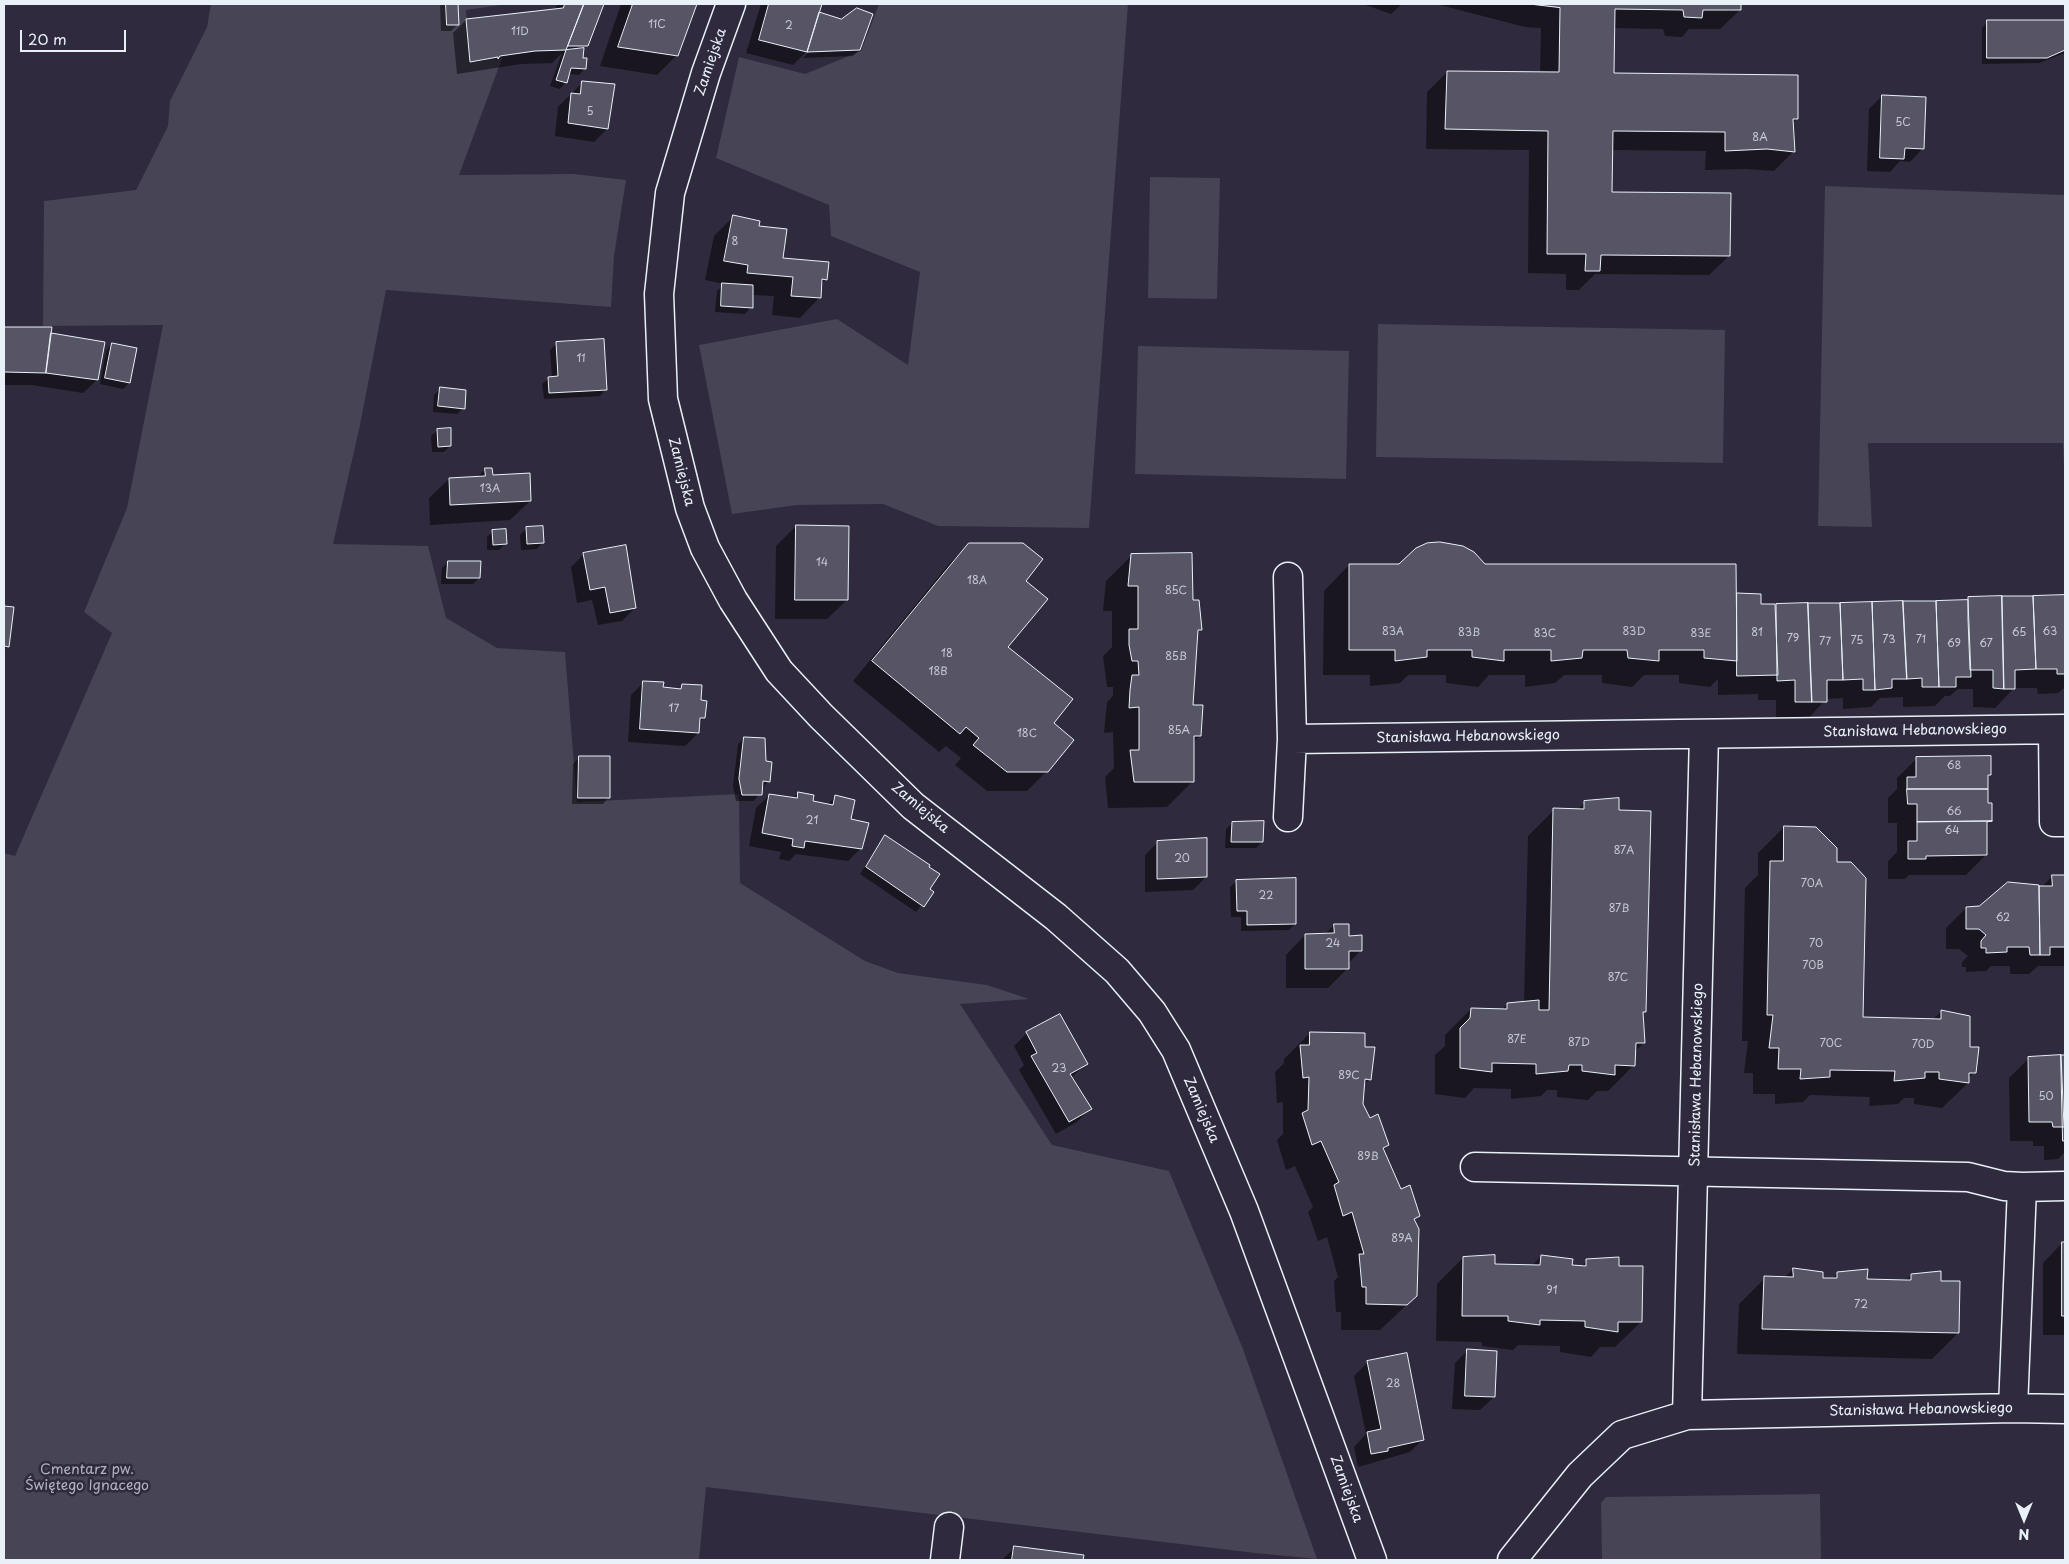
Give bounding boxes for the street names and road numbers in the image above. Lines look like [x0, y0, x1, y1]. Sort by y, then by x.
street label: Zamiejska [692, 26, 730, 98]
street label: Zamiejska [664, 436, 698, 508]
street label: Stanisława Hebanowskiego [1823, 721, 2007, 741]
street label: Stanisława Hebanowskiego [1376, 727, 1560, 747]
street label: Zamiejska [888, 779, 952, 837]
street label: Stanisława Hebanowskiego [1687, 983, 1707, 1167]
street label: Zamiejska [1180, 1074, 1222, 1146]
street label: Stanisława Hebanowskiego [1829, 1400, 2013, 1420]
street label: Zamiejska [1326, 1453, 1366, 1525]

